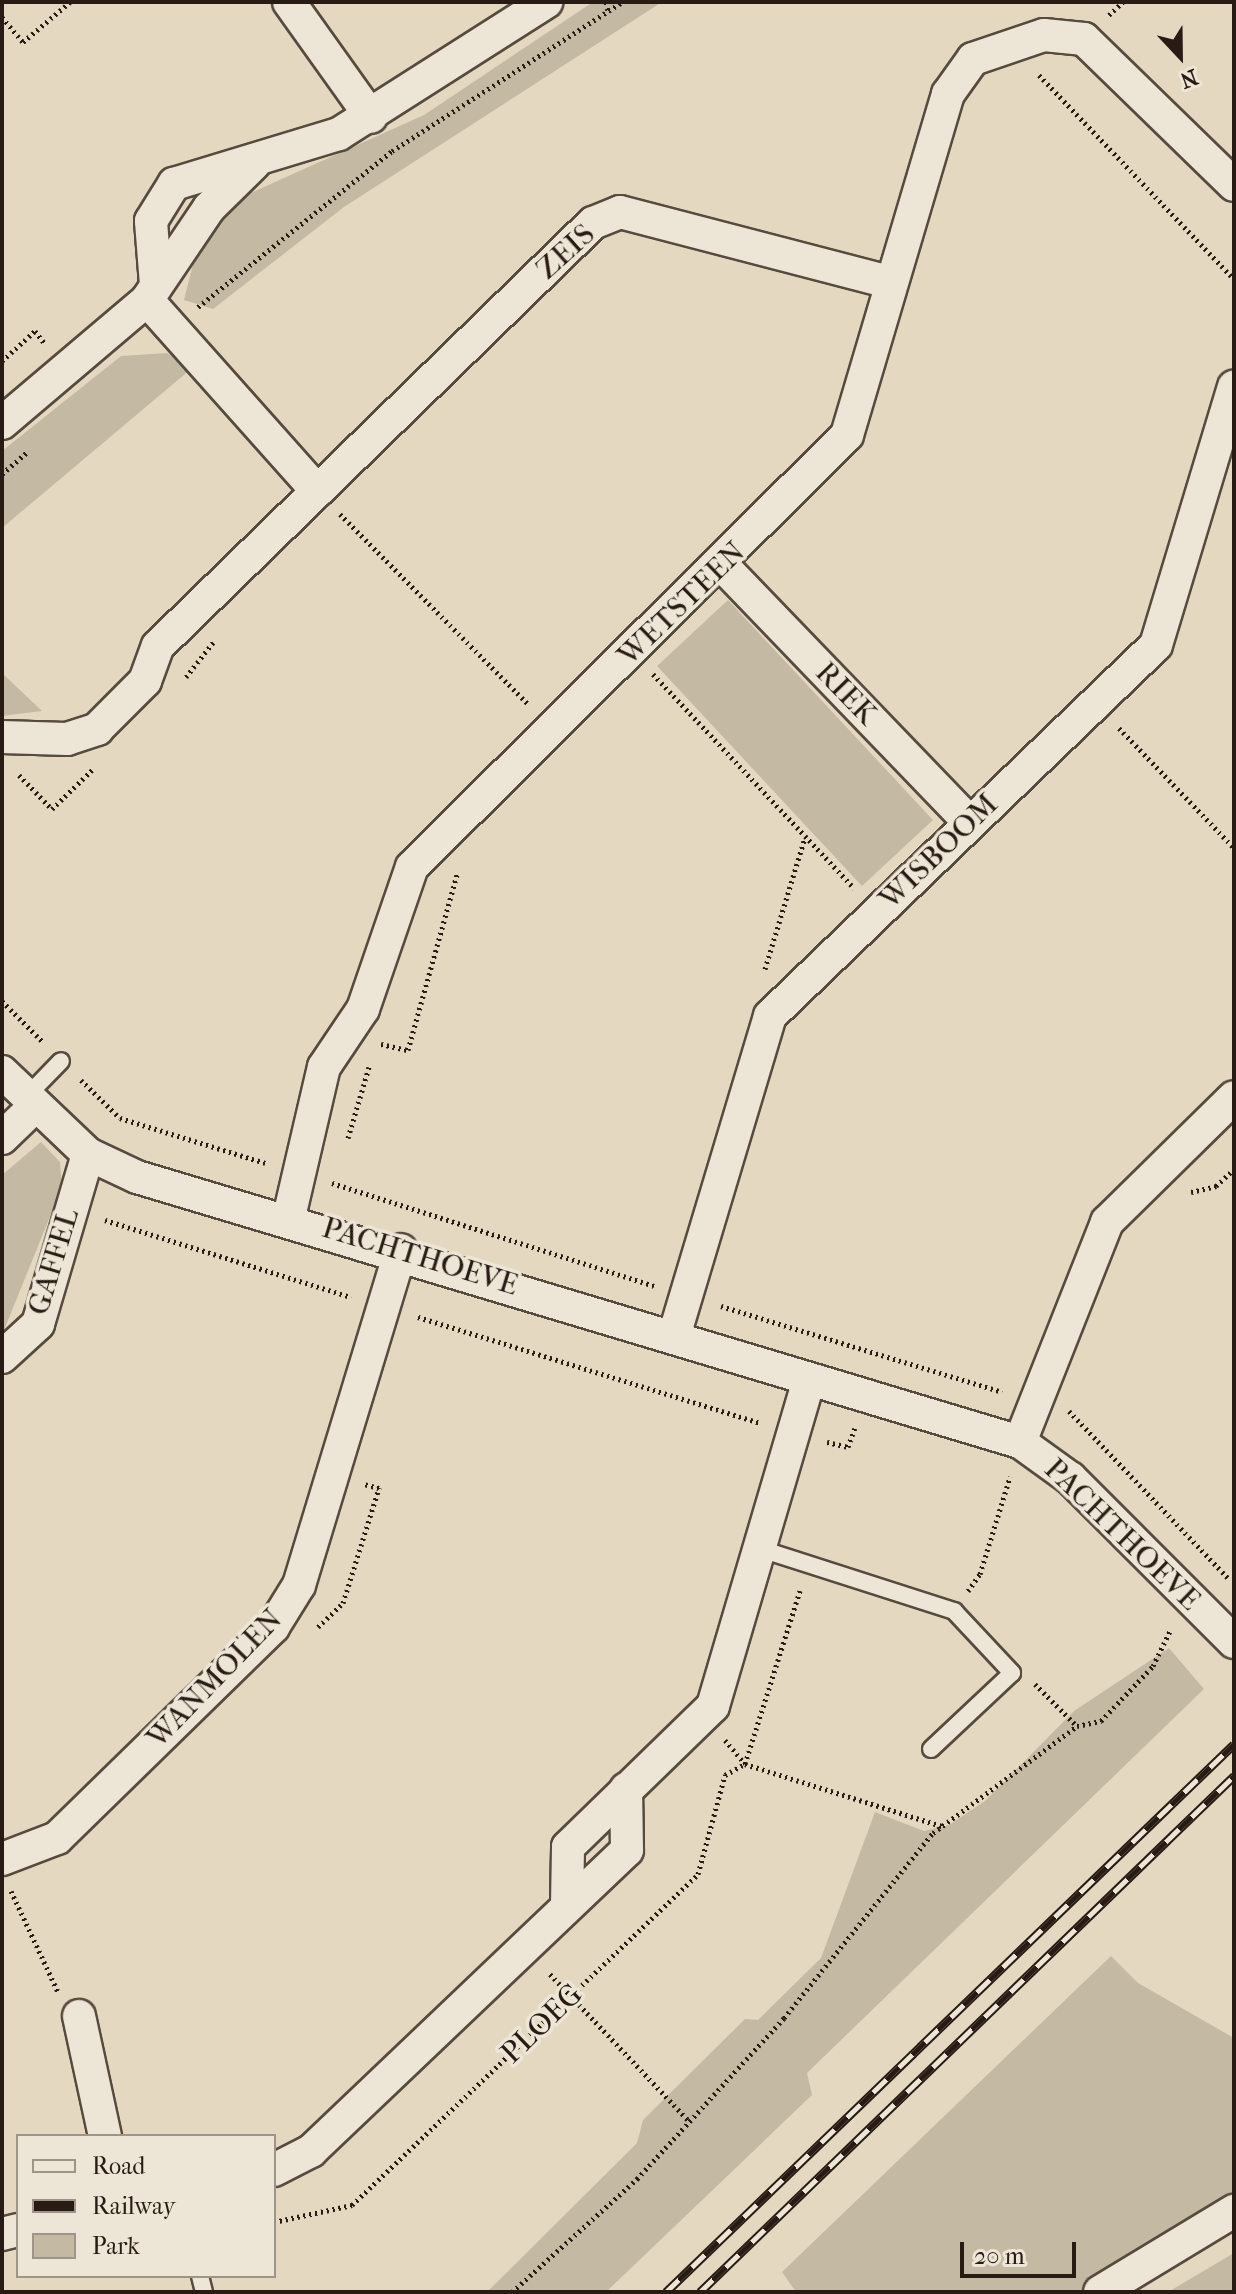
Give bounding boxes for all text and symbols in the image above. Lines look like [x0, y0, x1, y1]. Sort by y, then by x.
north arrow [1140, 16, 1220, 96]
text: N [1176, 63, 1202, 93]
street label: ZEIS [530, 217, 602, 287]
street label: WETSTEEN [611, 534, 753, 674]
street label: RIEK [808, 655, 884, 733]
street label: WISBOOM [872, 787, 1006, 917]
street label: GAFFEL [21, 1205, 87, 1319]
street label: PACHTHOEVE [318, 1210, 522, 1304]
street label: PACHTHOEVE [1037, 1452, 1207, 1618]
street label: WANMOLEN [140, 1602, 290, 1756]
street label: PLOEG [494, 1977, 590, 2071]
legend [16, 2134, 276, 2278]
text: Road [92, 2152, 145, 2180]
text: Railway [92, 2192, 175, 2220]
scale bar [964, 2226, 1080, 2276]
text: Park [92, 2232, 140, 2260]
text: 20 m [974, 2242, 1025, 2270]

